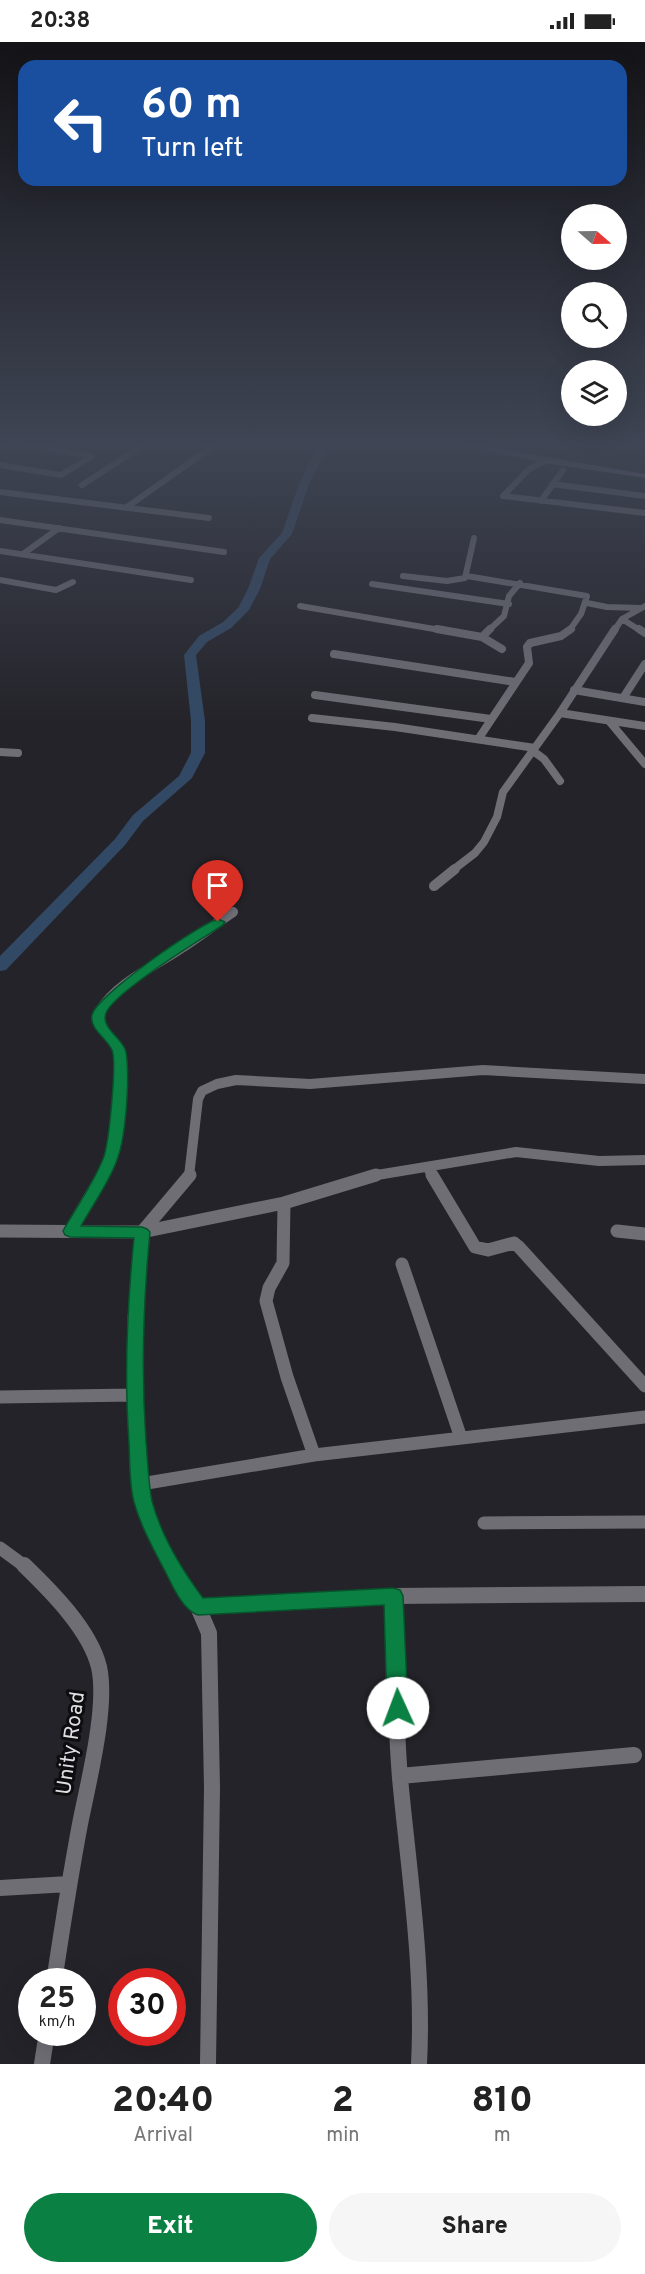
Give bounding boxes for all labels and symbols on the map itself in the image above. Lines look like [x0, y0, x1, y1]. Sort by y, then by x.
north arrow [561, 204, 627, 270]
pin [192, 860, 243, 922]
position arrow [366, 1676, 430, 1740]
street label: Unity Road [51, 1690, 92, 1797]
speed limit sign: 30 [108, 1968, 186, 2046]

